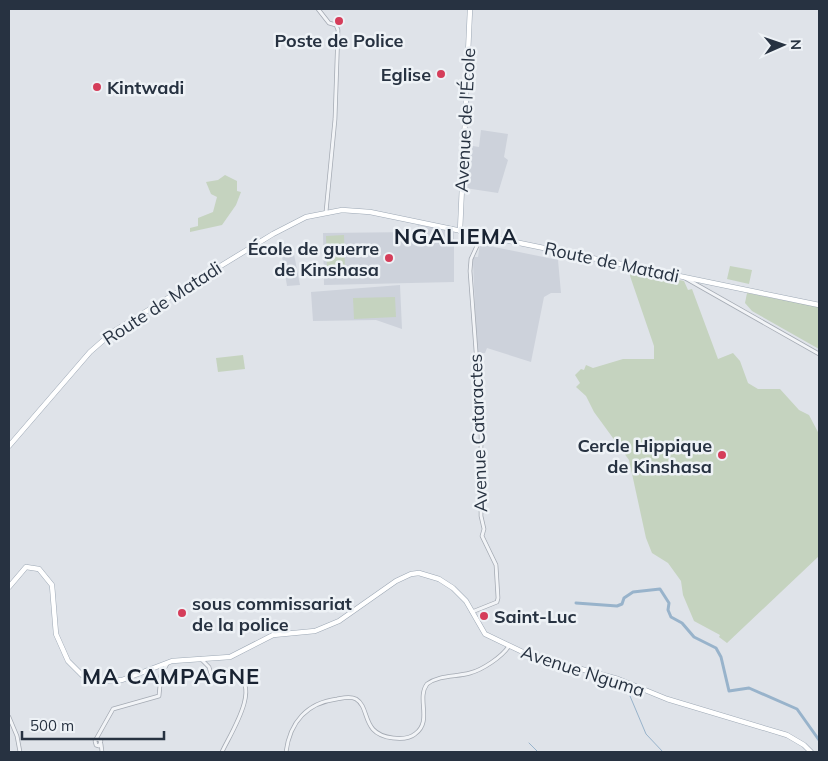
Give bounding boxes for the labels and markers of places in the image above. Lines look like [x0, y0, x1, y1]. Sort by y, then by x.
marker: Poste de Police [333, 15, 345, 27]
place label: Poste de Police [275, 29, 404, 52]
place label: Eglise [381, 63, 431, 86]
marker: Eglise [435, 68, 447, 80]
place label: Kintwadi [107, 76, 184, 99]
marker: Kintwadi [91, 81, 103, 93]
place label: École de guerre de Kinshasa [248, 237, 379, 281]
marker: École de guerre de Kinshasa [383, 252, 395, 264]
place label: Cercle Hippique de Kinshasa [578, 434, 712, 478]
marker: Cercle Hippique de Kinshasa [716, 449, 728, 461]
place label: sous commissariat de la police [192, 592, 352, 636]
place label: Saint-Luc [494, 605, 577, 628]
marker: sous commissariat de la police [176, 607, 188, 619]
marker: Saint-Luc [478, 610, 490, 622]

